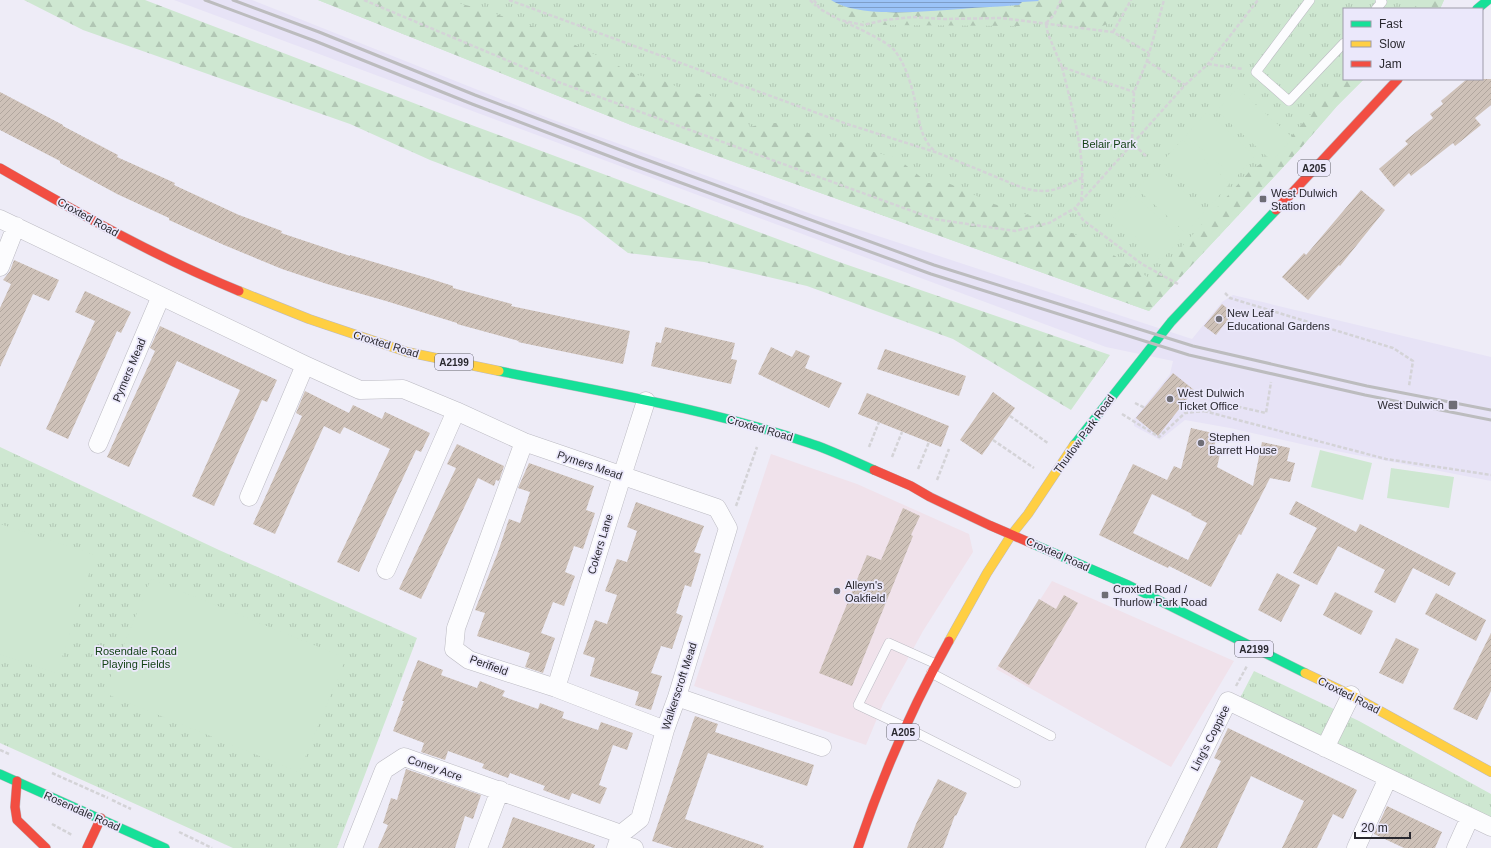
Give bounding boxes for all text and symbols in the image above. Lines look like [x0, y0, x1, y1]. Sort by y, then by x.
legend [1343, 8, 1483, 80]
text: Fast [1379, 17, 1403, 31]
text: Slow [1379, 37, 1405, 51]
text: Jam [1379, 57, 1402, 71]
park label: Belair Park [1082, 138, 1136, 150]
road number: A205 [1298, 160, 1330, 176]
place label: West Dulwich Station [1271, 187, 1337, 212]
marker: West Dulwich Station [1258, 194, 1268, 204]
street label: Croxted Road [55, 195, 121, 239]
place label: New Leaf Educational Gardens [1227, 307, 1330, 332]
marker: New Leaf Educational Gardens [1214, 314, 1224, 324]
street label: Croxted Road [352, 328, 420, 360]
street label: Pymers Mead [110, 336, 148, 404]
road number: A2199 [435, 354, 473, 370]
place label: West Dulwich Ticket Office [1178, 387, 1244, 412]
street label: Thurlow Park Road [1051, 392, 1117, 476]
marker: West Dulwich Ticket Office [1165, 394, 1175, 404]
place label: West Dulwich [1378, 399, 1444, 411]
marker: West Dulwich [1447, 399, 1459, 411]
street label: Croxted Road [726, 413, 794, 443]
place label: Stephen Barrett House [1209, 431, 1277, 456]
marker: Stephen Barrett House [1196, 438, 1206, 448]
street label: Pymers Mead [556, 448, 624, 482]
street label: Cokers Lane [585, 512, 615, 576]
street label: Croxted Road [1025, 535, 1091, 573]
place label: Alleyn's Oakfield [845, 579, 885, 604]
place label: Croxted Road / Thurlow Park Road [1113, 583, 1207, 608]
marker: Alleyn's Oakfield [832, 586, 842, 596]
marker: Croxted Road / Thurlow Park Road [1100, 590, 1110, 600]
street label: Walkerscroft Mead [659, 641, 699, 731]
road number: A2199 [1235, 641, 1273, 657]
park label: Rosendale Road Playing Fields [95, 645, 177, 670]
street label: Perifield [468, 653, 510, 677]
street label: Croxted Road [1316, 674, 1382, 716]
street label: Ling's Coppice [1188, 703, 1232, 773]
road number: A205 [887, 724, 919, 740]
street label: Coney Acre [406, 753, 464, 783]
street label: Rosendale Road [42, 789, 122, 833]
scale bar [1355, 814, 1410, 840]
text: 20 m [1361, 821, 1388, 835]

